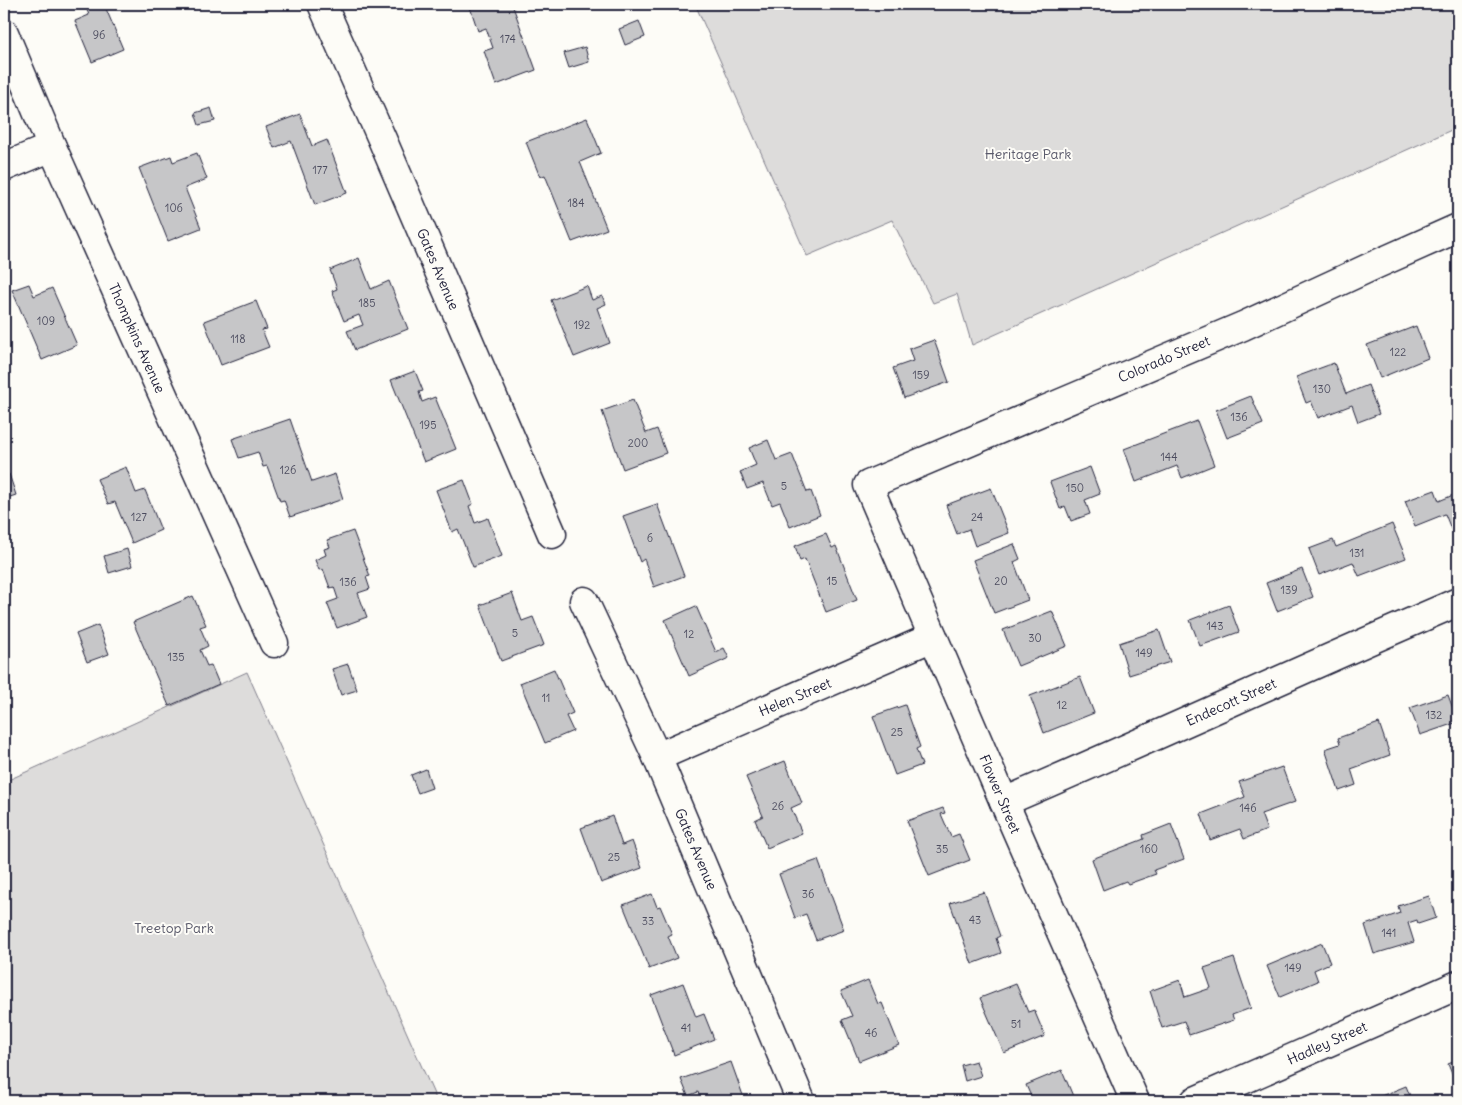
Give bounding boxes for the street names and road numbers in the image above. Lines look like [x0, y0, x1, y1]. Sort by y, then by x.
street label: Gates Avenue [413, 226, 463, 312]
street label: Thompkins Avenue [105, 280, 169, 396]
street label: Colorado Street [1115, 331, 1213, 386]
street label: Helen Street [756, 674, 834, 720]
street label: Endecott Street [1183, 674, 1279, 730]
street label: Flower Street [975, 752, 1025, 836]
street label: Gates Avenue [671, 806, 721, 892]
street label: Hadley Street [1284, 1017, 1370, 1069]

